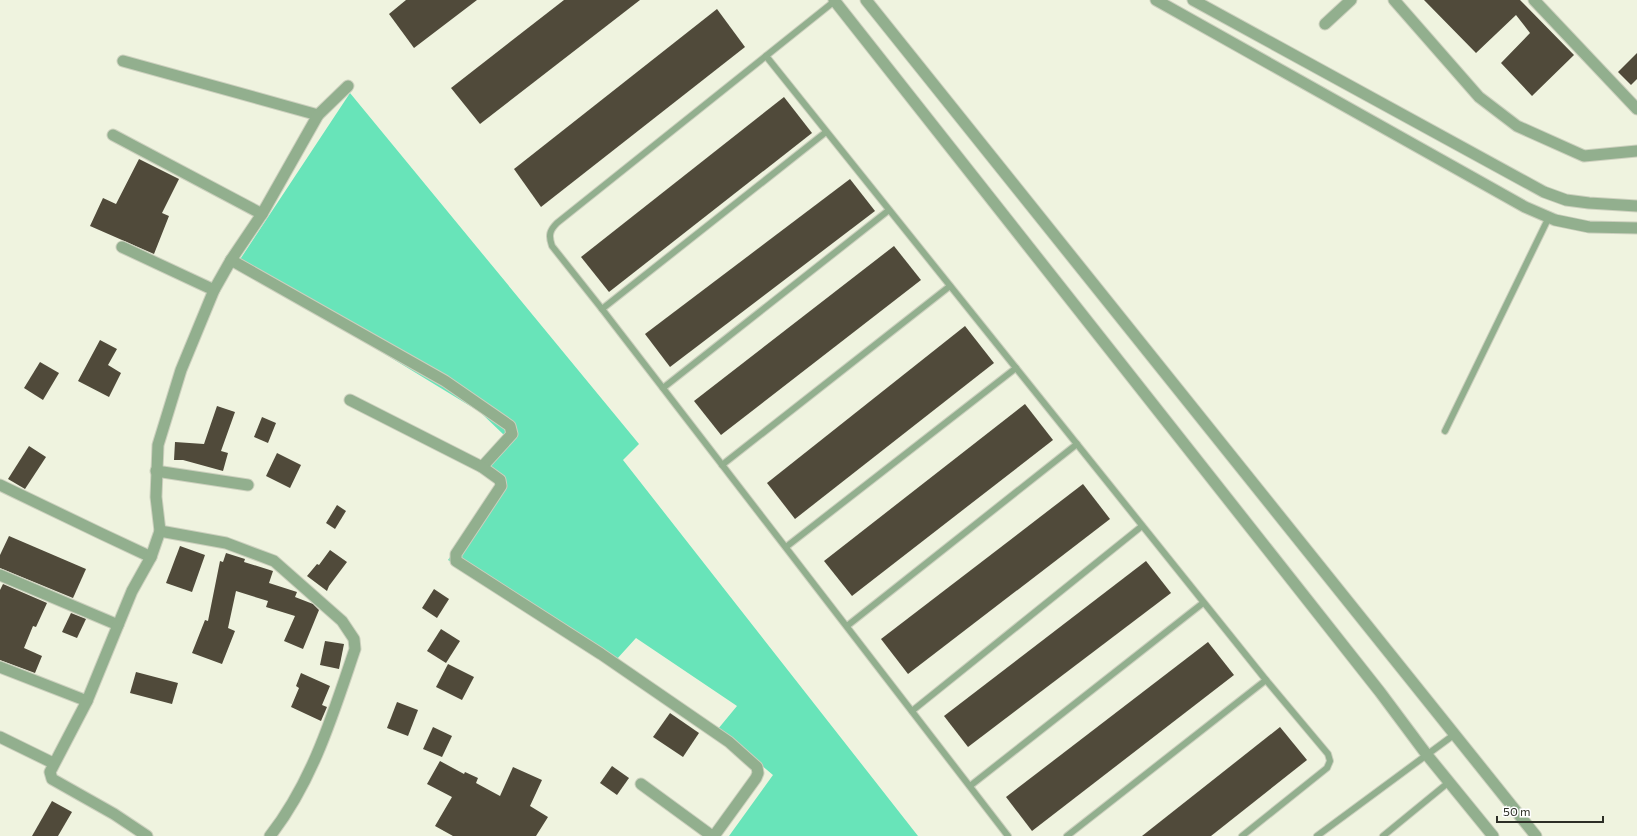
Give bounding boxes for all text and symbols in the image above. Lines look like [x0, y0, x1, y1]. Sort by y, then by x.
scale bar [1497, 798, 1603, 824]
text: 50 m [1503, 804, 1531, 818]

